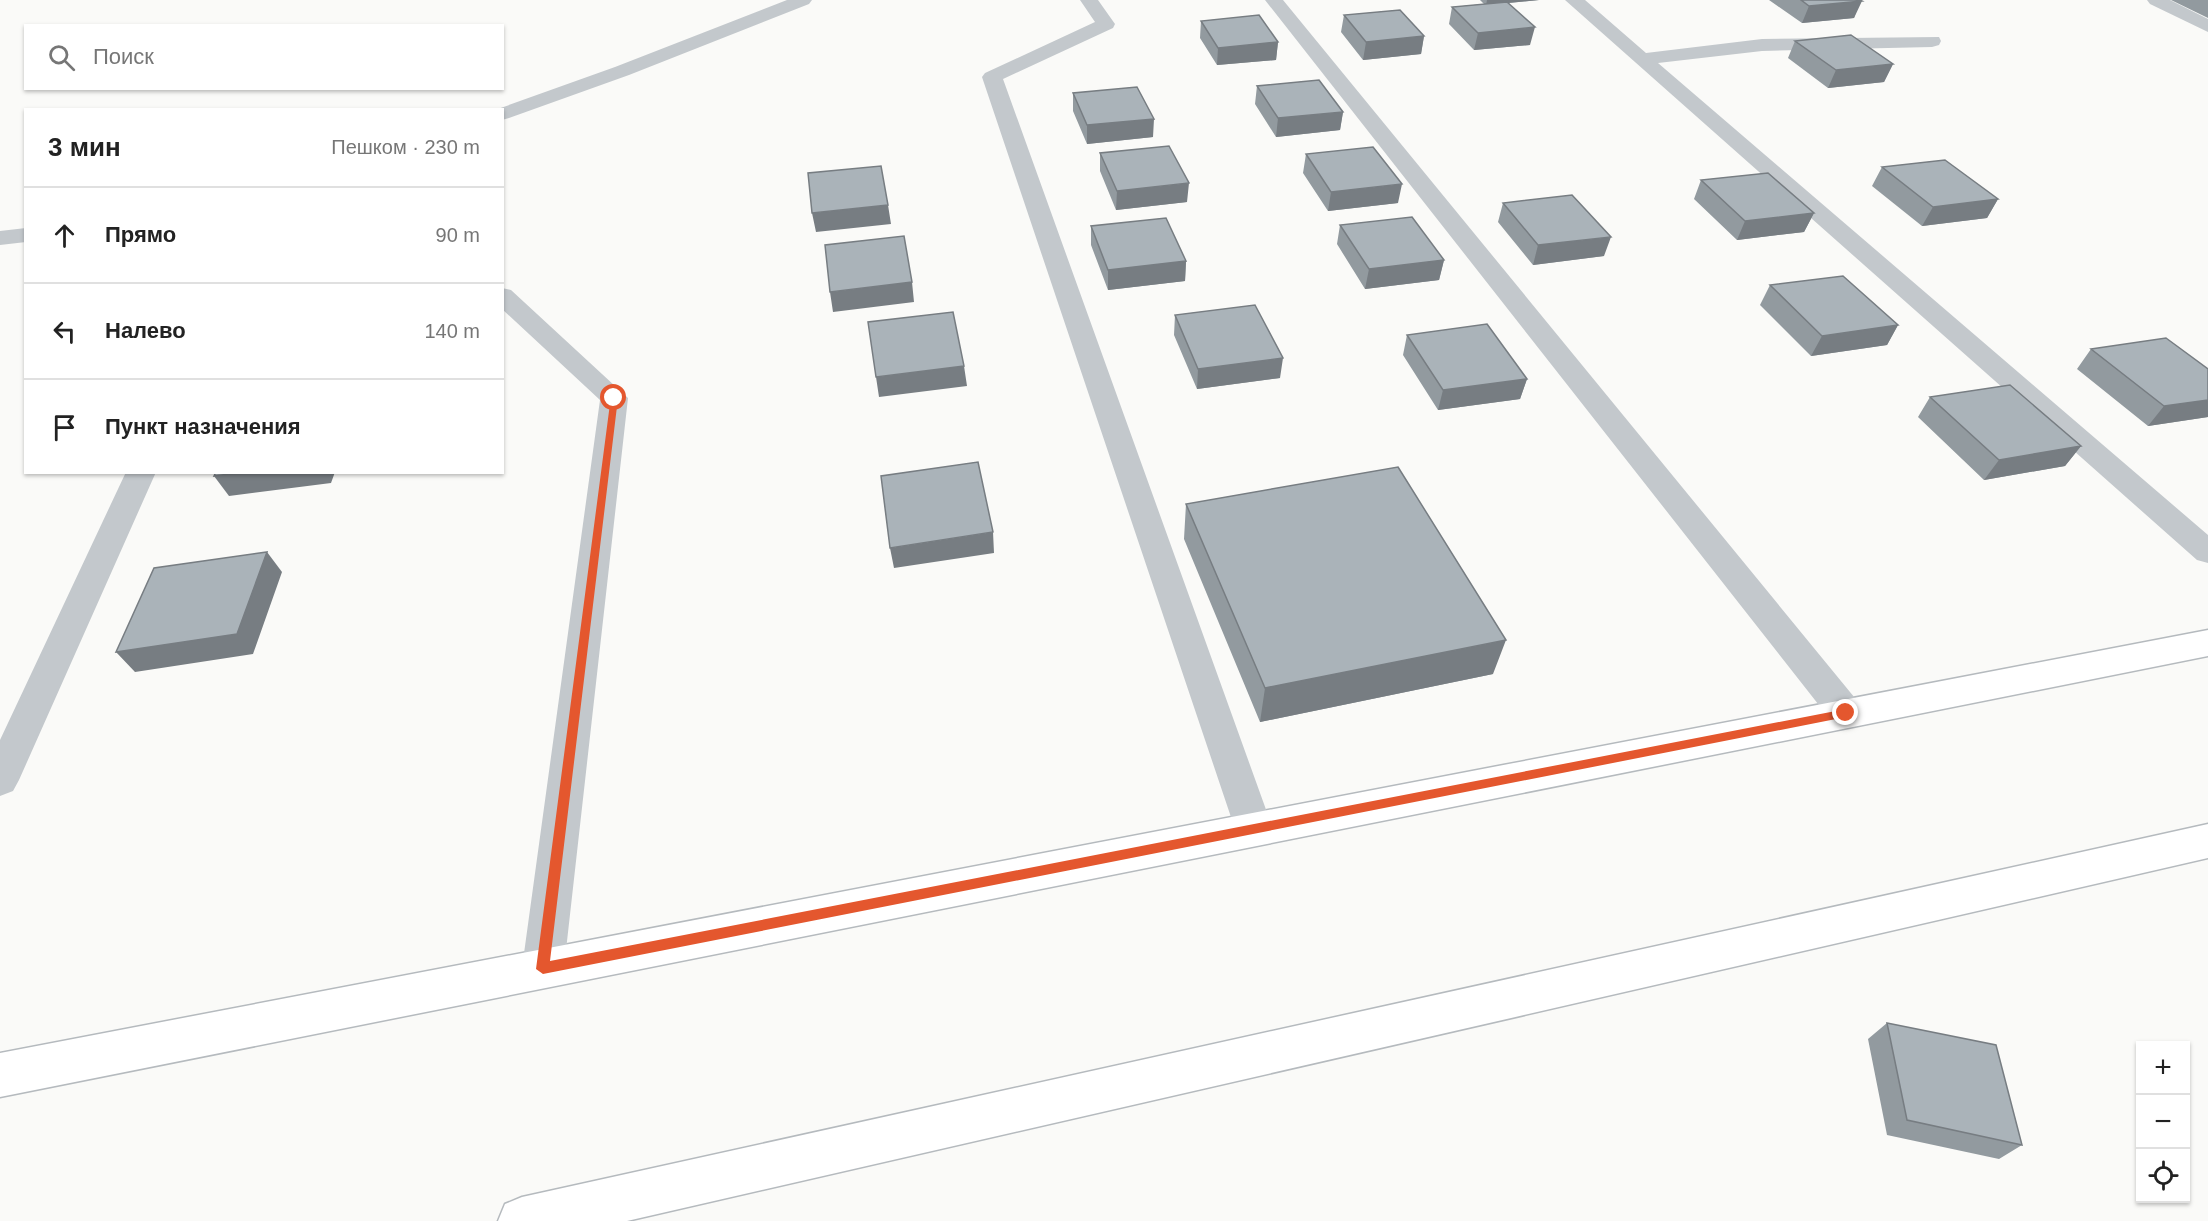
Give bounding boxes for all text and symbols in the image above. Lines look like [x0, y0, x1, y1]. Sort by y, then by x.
search box [24, 24, 504, 90]
icon: search [45, 41, 78, 74]
text: Поиск [93, 44, 154, 69]
text: 3 мин [48, 132, 121, 162]
text: Пешком · 230 m [331, 136, 480, 158]
icon: ahead [48, 219, 81, 252]
text: Прямо [105, 222, 176, 247]
text: 90 m [436, 224, 480, 246]
icon: left [48, 315, 81, 348]
text: Налево [105, 318, 186, 343]
text: 140 m [424, 320, 480, 342]
route start [600, 384, 626, 410]
icon: arrive [48, 411, 81, 444]
text: Пункт назначения [105, 414, 301, 439]
route end [1832, 699, 1858, 725]
map controls [2136, 1041, 2190, 1203]
button: + [2136, 1041, 2190, 1095]
button: − [2136, 1095, 2190, 1149]
button: locate [2136, 1149, 2190, 1203]

